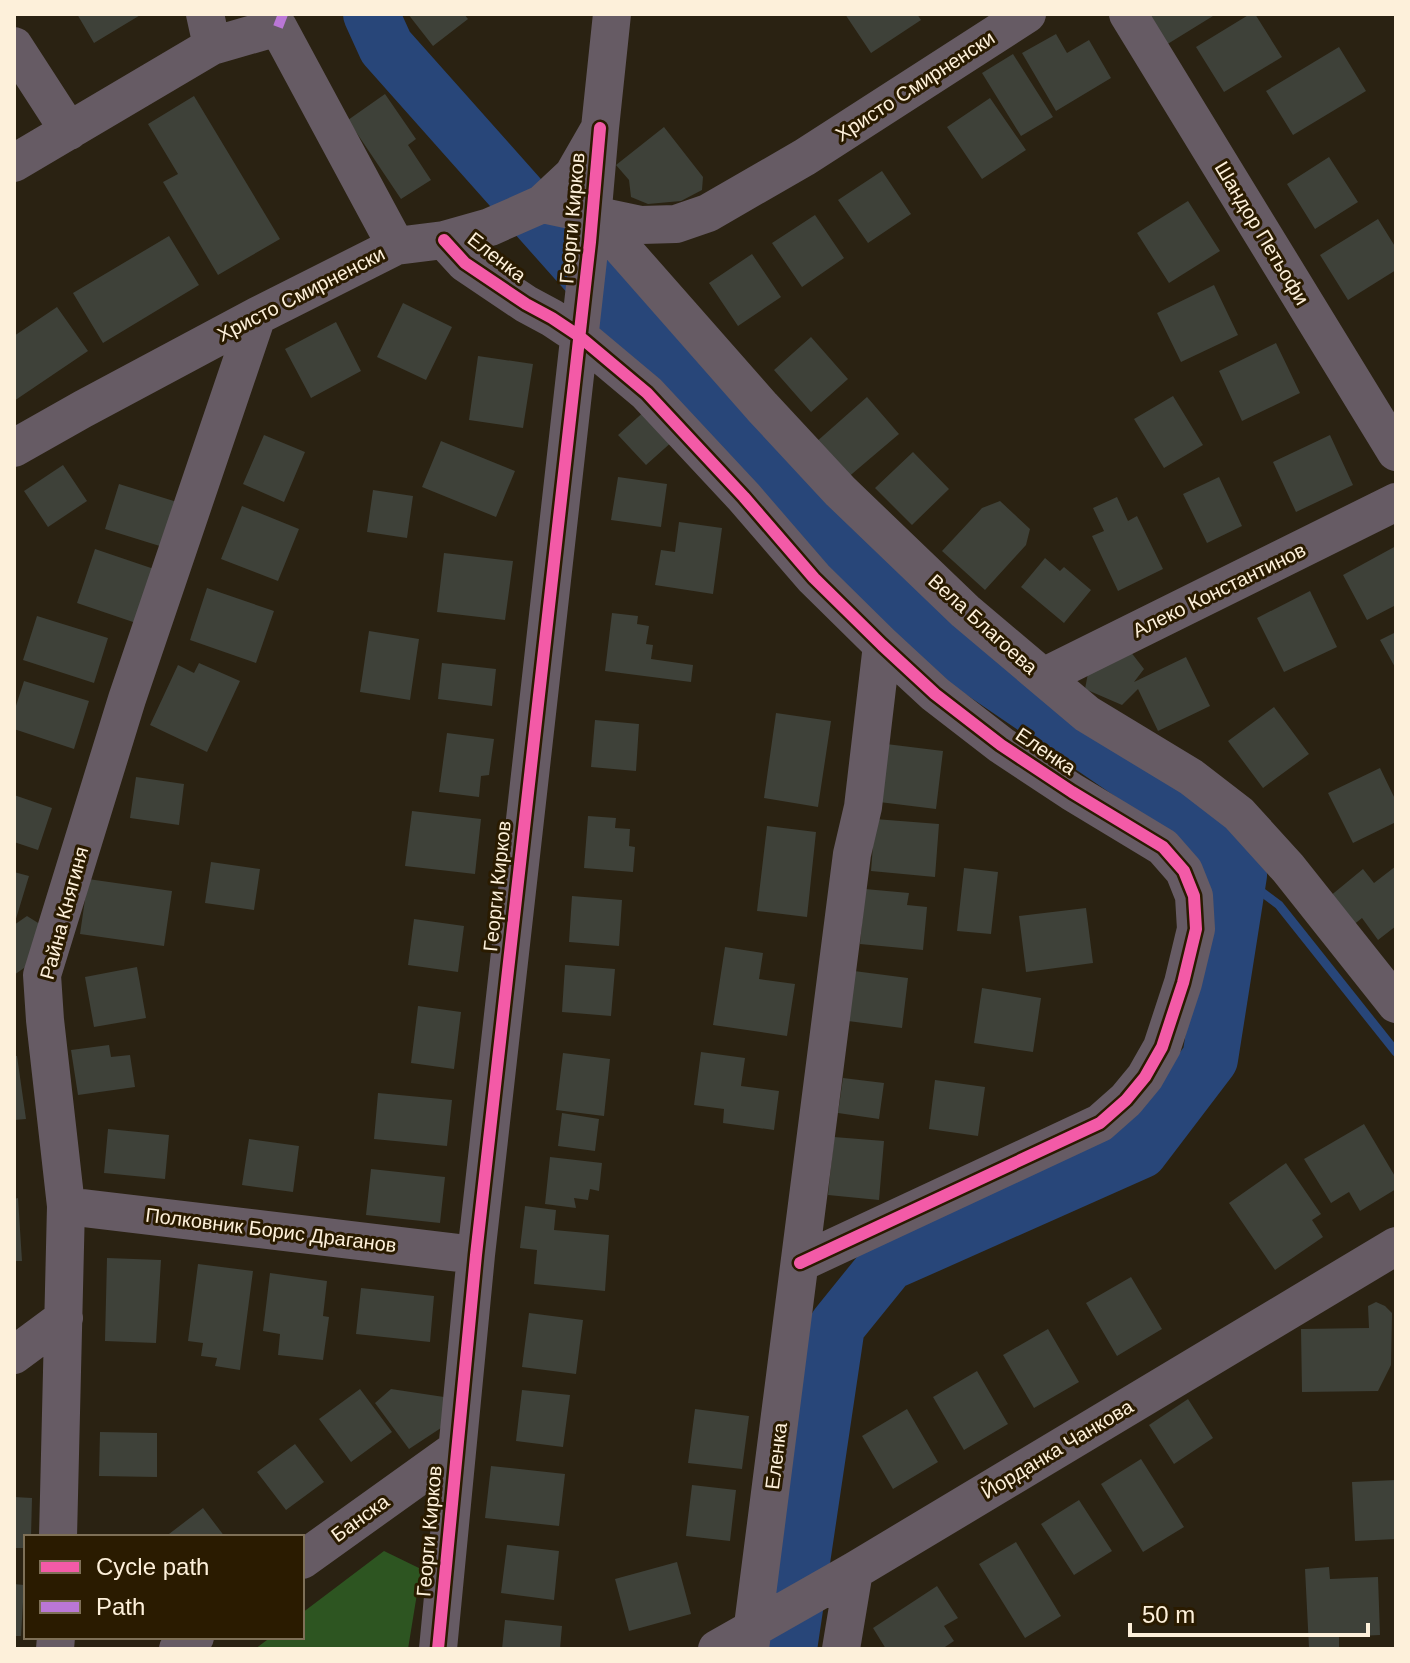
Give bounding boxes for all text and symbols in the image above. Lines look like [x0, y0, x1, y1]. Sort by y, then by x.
street label: Христо Смирненски [831, 26, 999, 146]
street label: Георги Кирков [555, 152, 589, 284]
street label: Шандор Петьофи [1211, 157, 1313, 309]
street label: Еленка [464, 228, 531, 287]
street label: Христо Смирненски [214, 242, 388, 346]
street label: Алеко Константинов [1129, 539, 1309, 641]
street label: Вела Благоева [924, 569, 1042, 679]
street label: Еленка [1012, 723, 1081, 779]
street label: Георги Кирков [479, 819, 515, 953]
street label: Райна Княгиня [36, 844, 92, 982]
street label: Полковник Борис Драганов [144, 1204, 398, 1256]
street label: Йорданка Чанкова [977, 1394, 1138, 1503]
street label: Еленка [761, 1420, 791, 1491]
street label: Георги Кирков [412, 1465, 446, 1597]
street label: Банска [327, 1489, 394, 1546]
legend [24, 1535, 304, 1639]
text: Cycle path [96, 1553, 209, 1580]
scale bar [1130, 1587, 1368, 1637]
text: Path [96, 1593, 145, 1620]
text: 50 m [1142, 1601, 1195, 1628]

